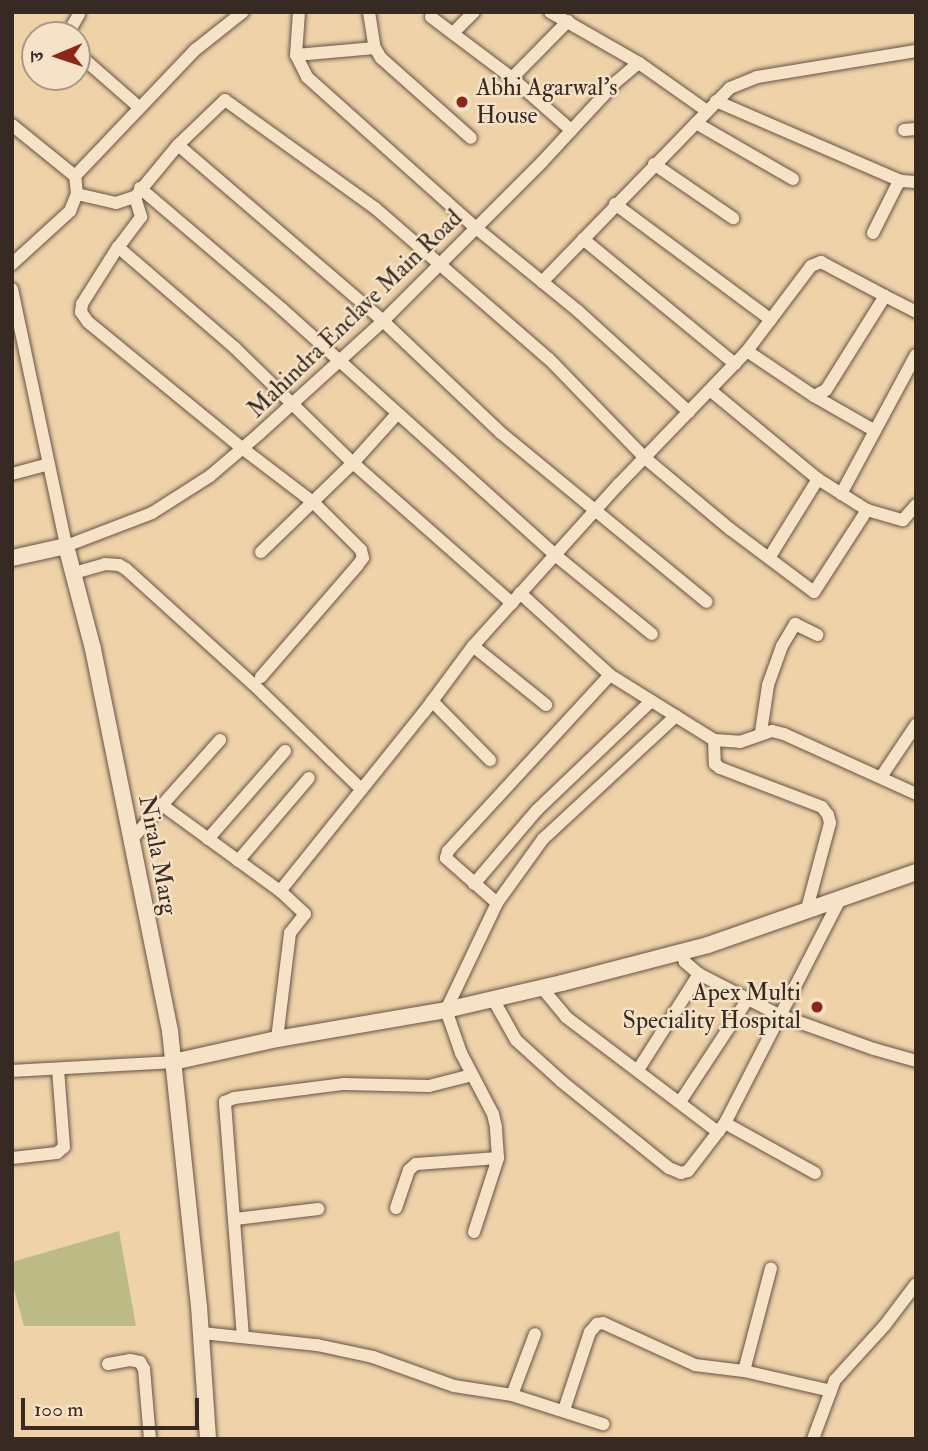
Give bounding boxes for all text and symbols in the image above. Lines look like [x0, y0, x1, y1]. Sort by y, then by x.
north arrow [21, 21, 91, 91]
text: उ [25, 51, 49, 62]
place label: Abhi Agarwal's House [476, 74, 617, 130]
marker: Abhi Agarwal's House [454, 94, 470, 110]
street label: Mahindra Enclave Main Road [242, 204, 468, 424]
street label: Nirala Marg [132, 793, 184, 917]
place label: Apex Multi Speciality Hospital [623, 979, 801, 1035]
marker: Apex Multi Speciality Hospital [807, 997, 827, 1017]
scale bar [24, 1384, 203, 1428]
text: 100 m [34, 1396, 84, 1423]

